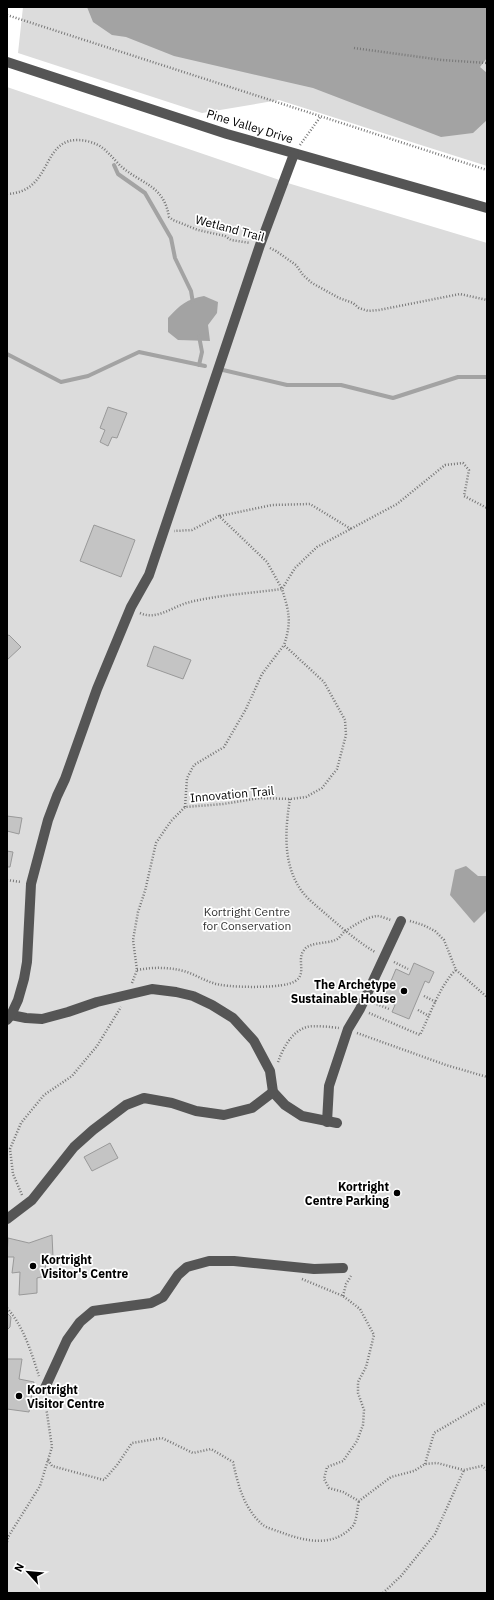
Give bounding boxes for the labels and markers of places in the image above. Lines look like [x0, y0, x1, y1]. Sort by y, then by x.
place label: The Archetype Sustainable House [291, 977, 396, 1006]
marker: The Archetype Sustainable House [399, 986, 409, 996]
place label: Kortright Centre Parking [305, 1179, 389, 1208]
marker: Kortright Centre Parking [392, 1188, 402, 1198]
place label: Kortright Visitor's Centre [41, 1252, 128, 1281]
marker: Kortright Visitor's Centre [28, 1261, 38, 1271]
place label: Kortright Visitor Centre [27, 1382, 105, 1411]
marker: Kortright Visitor Centre [14, 1391, 24, 1401]

